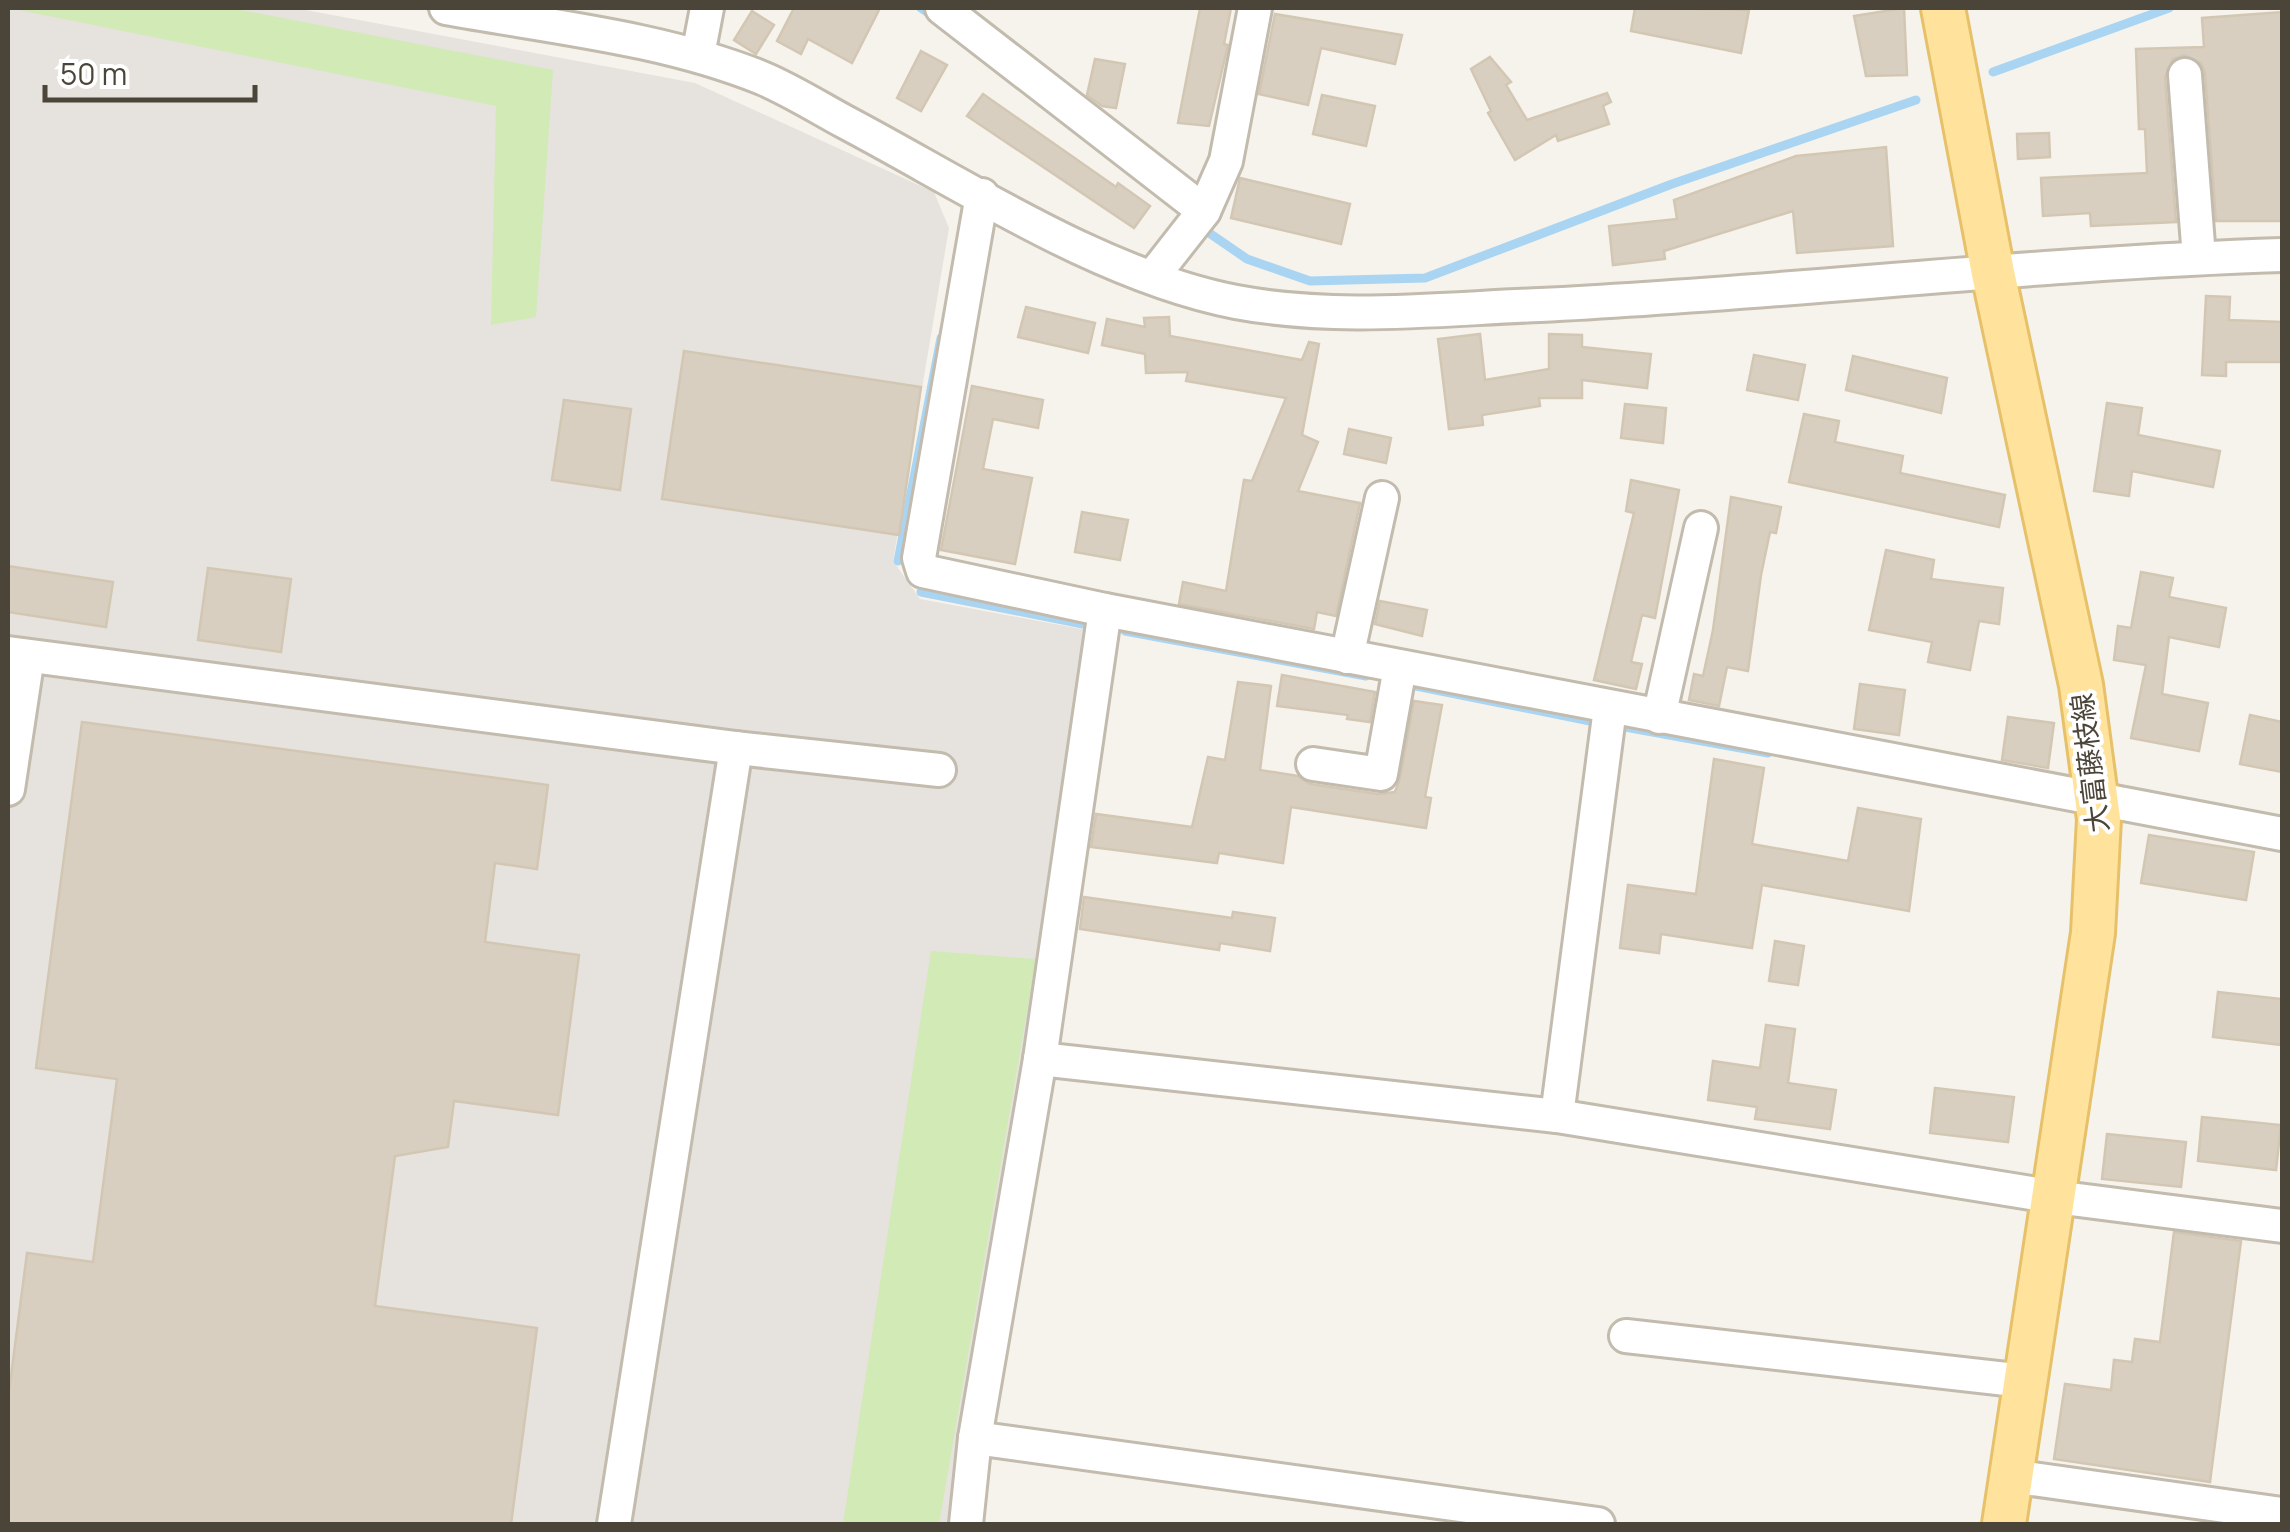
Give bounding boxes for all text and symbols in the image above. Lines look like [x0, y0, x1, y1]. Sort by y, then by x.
scale bar [45, 40, 255, 102]
text: 50 m [60, 53, 127, 94]
street label: 大富藤枝線 [2062, 691, 2116, 835]

